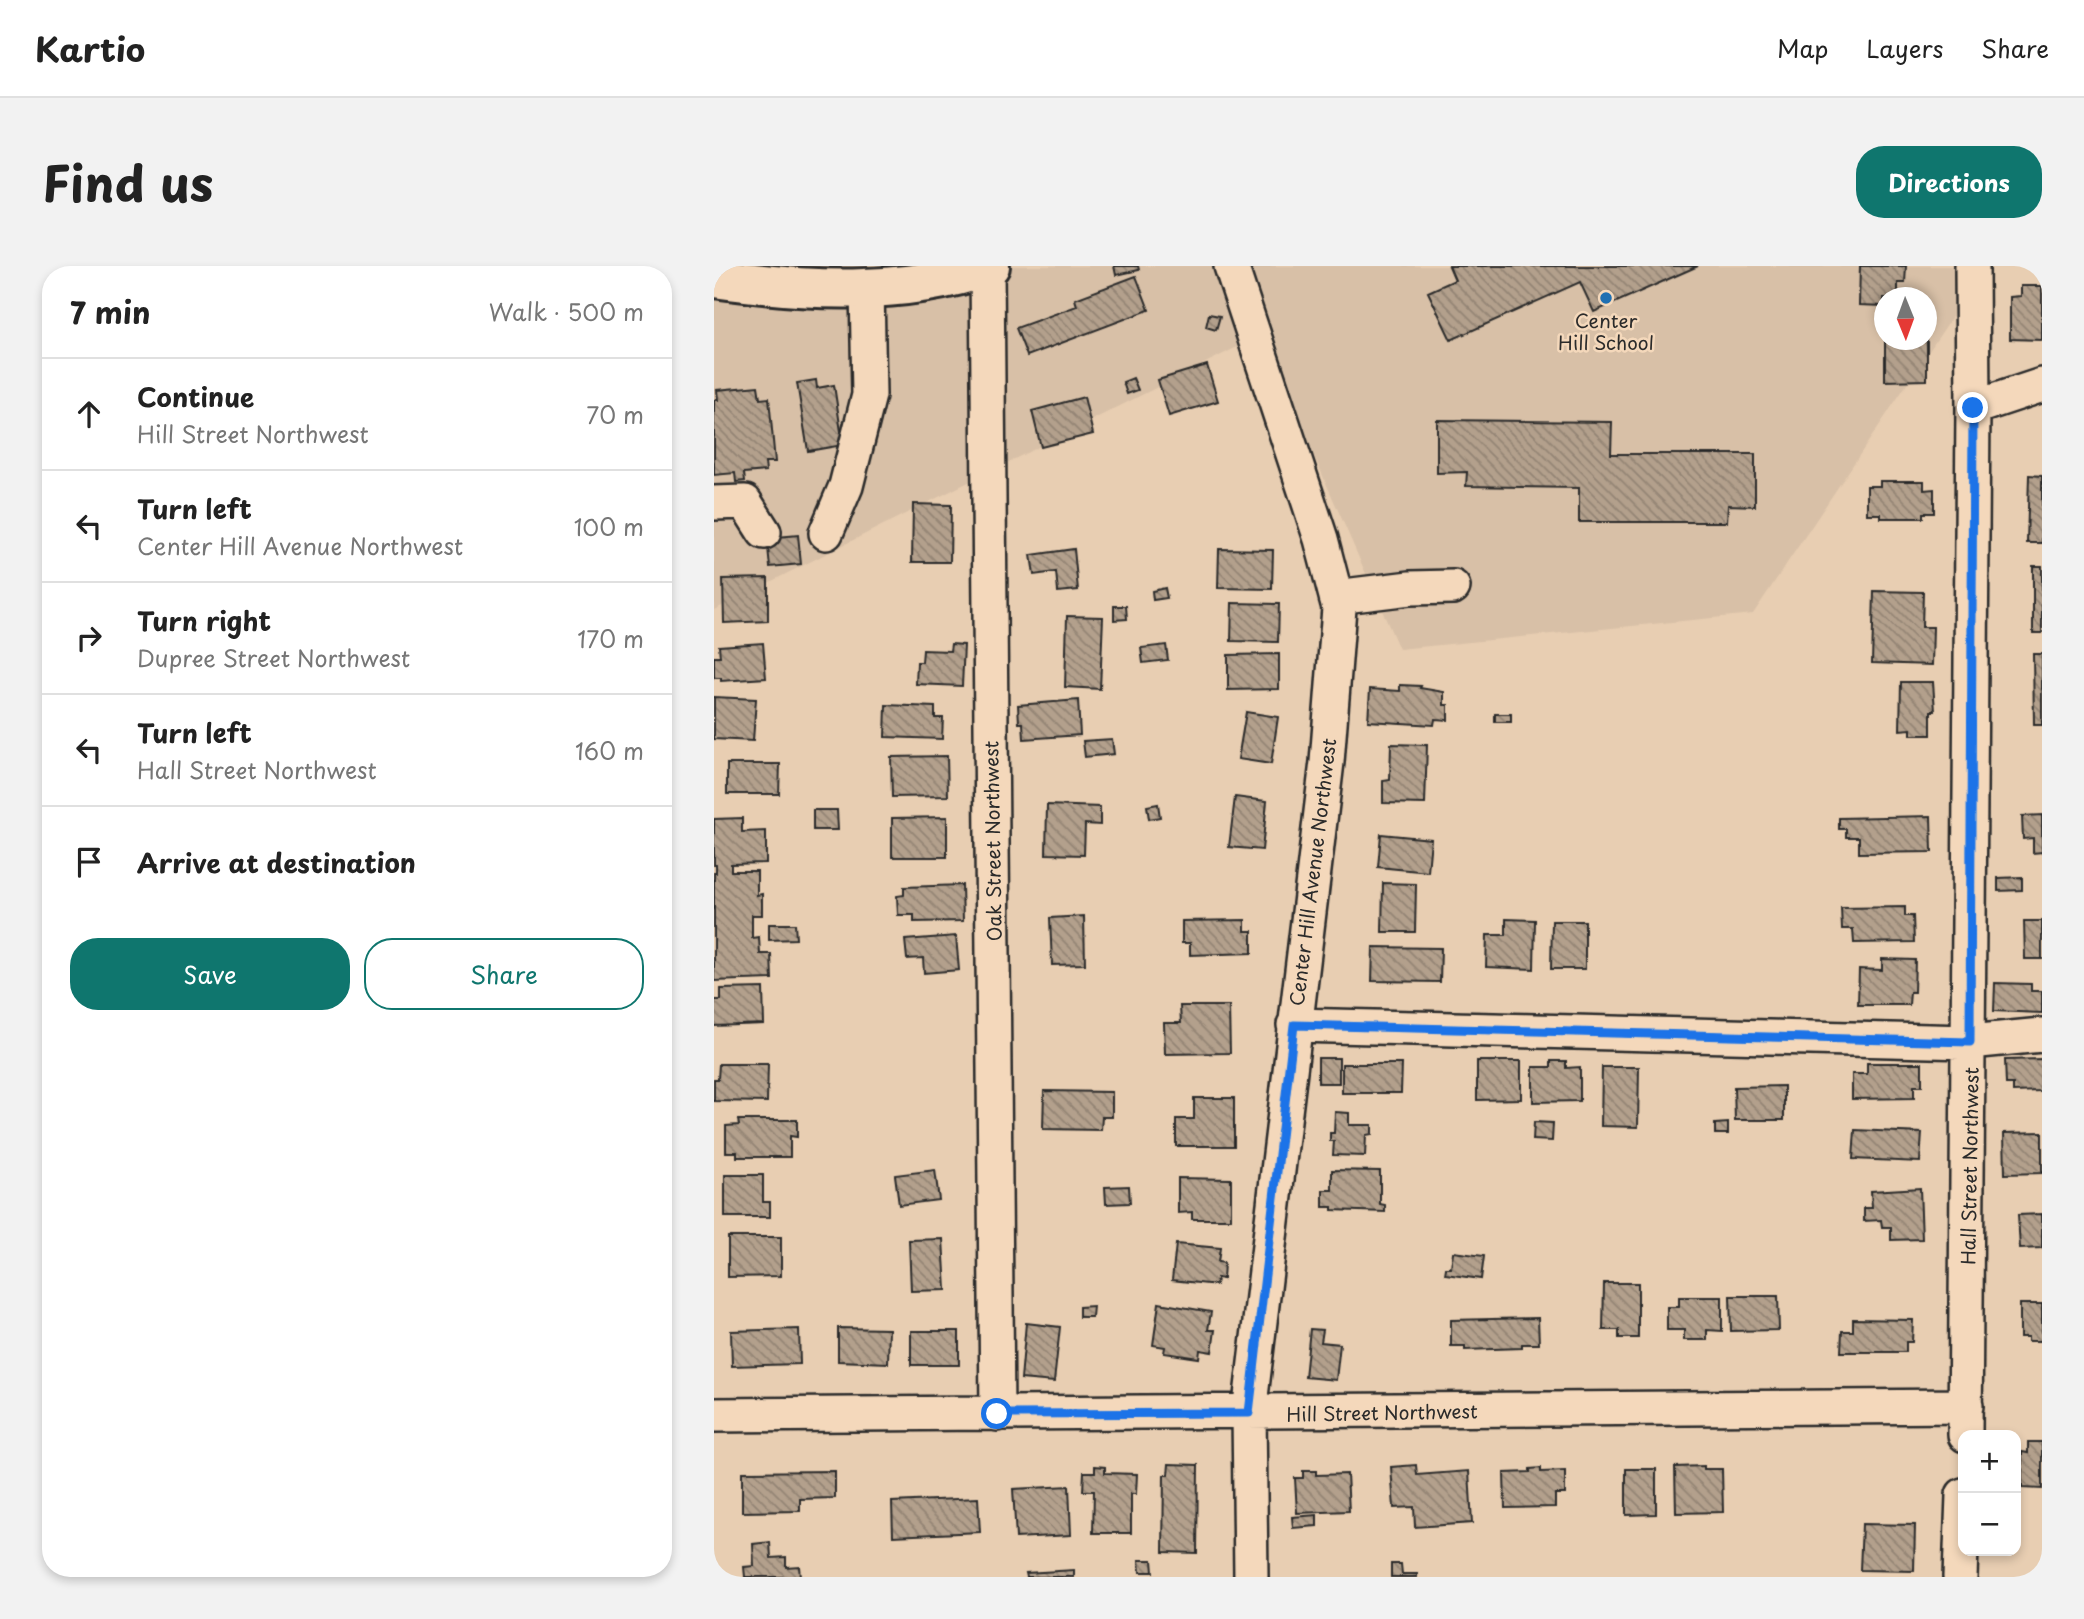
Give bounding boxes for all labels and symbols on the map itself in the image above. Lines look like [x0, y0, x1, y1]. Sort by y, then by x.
north arrow [1874, 287, 1937, 350]
marker: Center Hill School [1598, 290, 1614, 306]
place label: Center Hill School [1558, 306, 1654, 356]
route end [1957, 392, 1988, 423]
street label: Center Hill Avenue Northwest [1282, 736, 1342, 1007]
street label: Oak Street Northwest [976, 740, 1008, 942]
street label: Hall Street Northwest [1953, 1066, 1985, 1265]
street label: Hill Street Northwest [1286, 1396, 1478, 1428]
route start [981, 1398, 1012, 1429]

